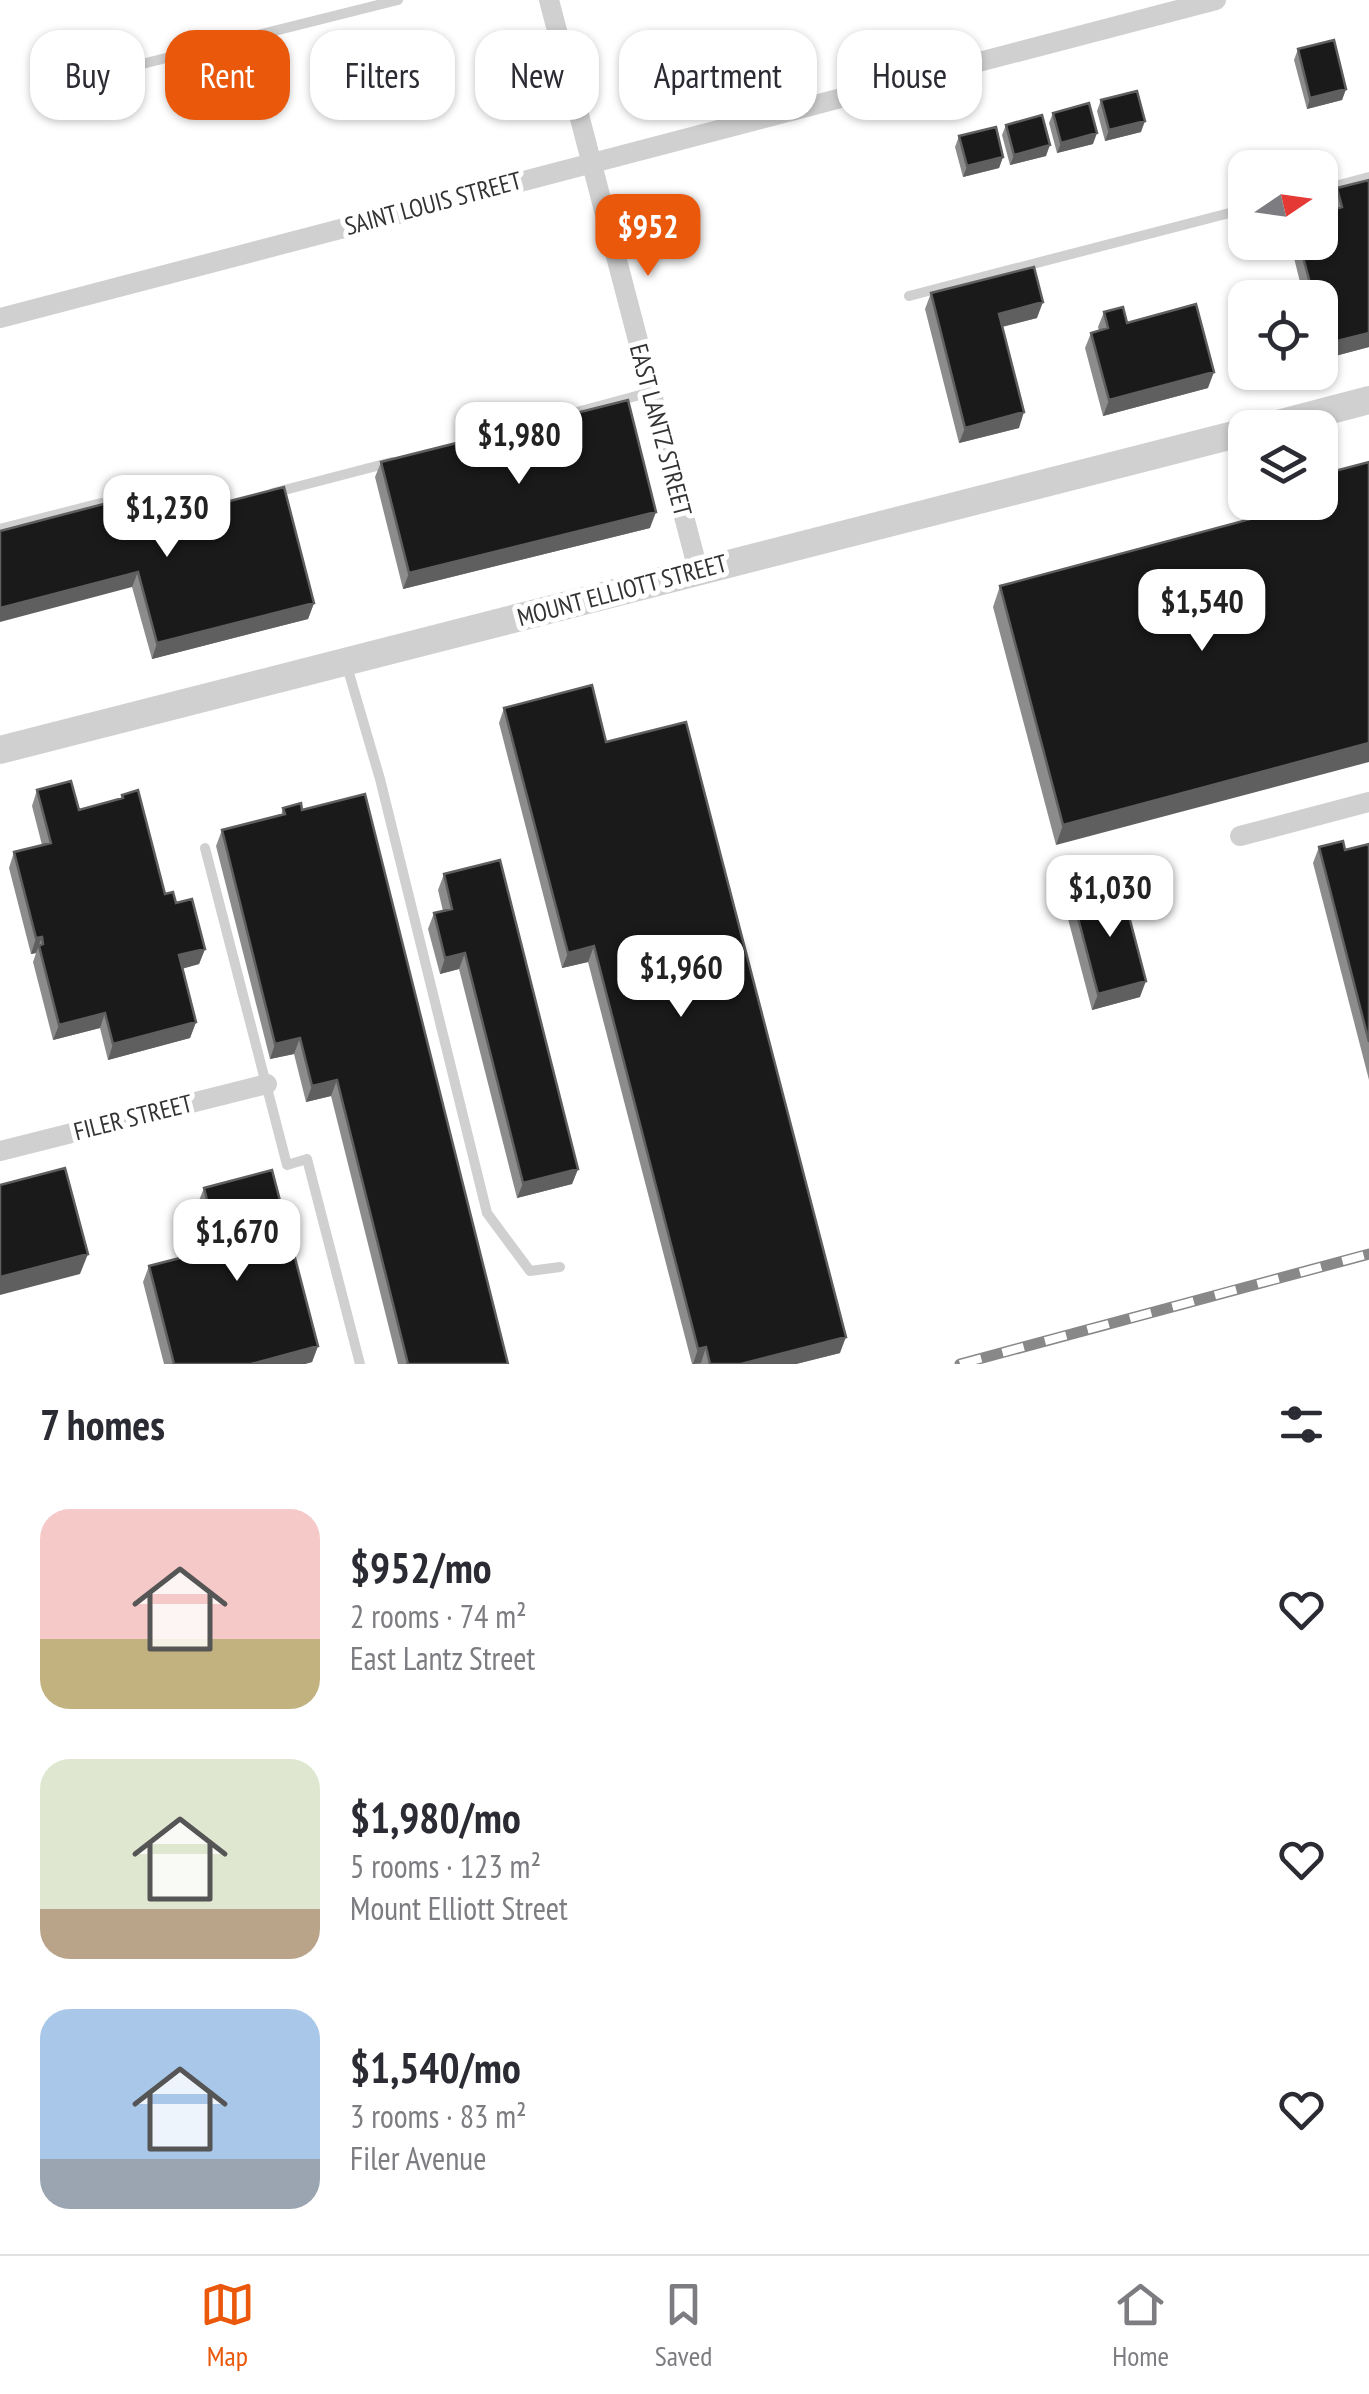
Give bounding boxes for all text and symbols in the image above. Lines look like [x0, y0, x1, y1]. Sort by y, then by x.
chip: Buy [30, 30, 145, 120]
chip: Rent [165, 30, 290, 120]
chip: Filters [310, 30, 455, 120]
chip: New [475, 30, 599, 120]
chip: Apartment [619, 30, 817, 120]
chip: House [837, 30, 982, 120]
north arrow [1228, 150, 1338, 260]
map controls [1228, 150, 1338, 520]
street label: SAINT LOUIS STREET [341, 164, 525, 242]
pin: $952 [589, 194, 707, 279]
text: $952 [617, 205, 679, 247]
button: locate [1228, 280, 1338, 390]
street label: EAST LANTZ STREET [623, 340, 699, 520]
pin: $1,980 [438, 402, 600, 487]
button: layers [1228, 410, 1338, 520]
text: $1,980 [477, 413, 561, 455]
pin: $1,230 [86, 475, 248, 560]
text: $1,230 [125, 486, 209, 528]
street label: MOUNT ELLIOTT STREET [514, 547, 730, 633]
pin: $1,540 [1121, 569, 1283, 654]
text: $1,540 [1160, 580, 1244, 622]
pin: $1,030 [1029, 855, 1191, 940]
text: $1,030 [1068, 866, 1152, 908]
pin: $1,960 [600, 935, 762, 1020]
text: $1,960 [639, 946, 723, 988]
street label: FILER STREET [70, 1087, 196, 1147]
pin: $1,670 [156, 1199, 318, 1284]
text: $1,670 [195, 1210, 279, 1252]
text: 7 homes [40, 1397, 165, 1452]
icon: filters [1274, 1397, 1329, 1452]
text: $952/mo [350, 1540, 492, 1595]
icon: home [120, 1549, 240, 1669]
icon: heart [1274, 1582, 1329, 1637]
text: 2 rooms · 74 m² [350, 1595, 527, 1637]
text: East Lantz Street [350, 1637, 535, 1679]
text: $1,980/mo [350, 1790, 521, 1845]
icon: home [120, 1799, 240, 1919]
icon: heart [1274, 1832, 1329, 1887]
text: 5 rooms · 123 m² [350, 1845, 541, 1887]
text: Mount Elliott Street [350, 1887, 568, 1929]
text: $1,540/mo [350, 2040, 521, 2095]
icon: home [120, 2049, 240, 2169]
icon: heart [1274, 2082, 1329, 2137]
text: 3 rooms · 83 m² [350, 2095, 527, 2137]
text: Filer Avenue [350, 2137, 486, 2179]
tab: Map [200, 2277, 255, 2374]
tab: Saved [655, 2277, 712, 2374]
tab: Home [1112, 2277, 1169, 2374]

